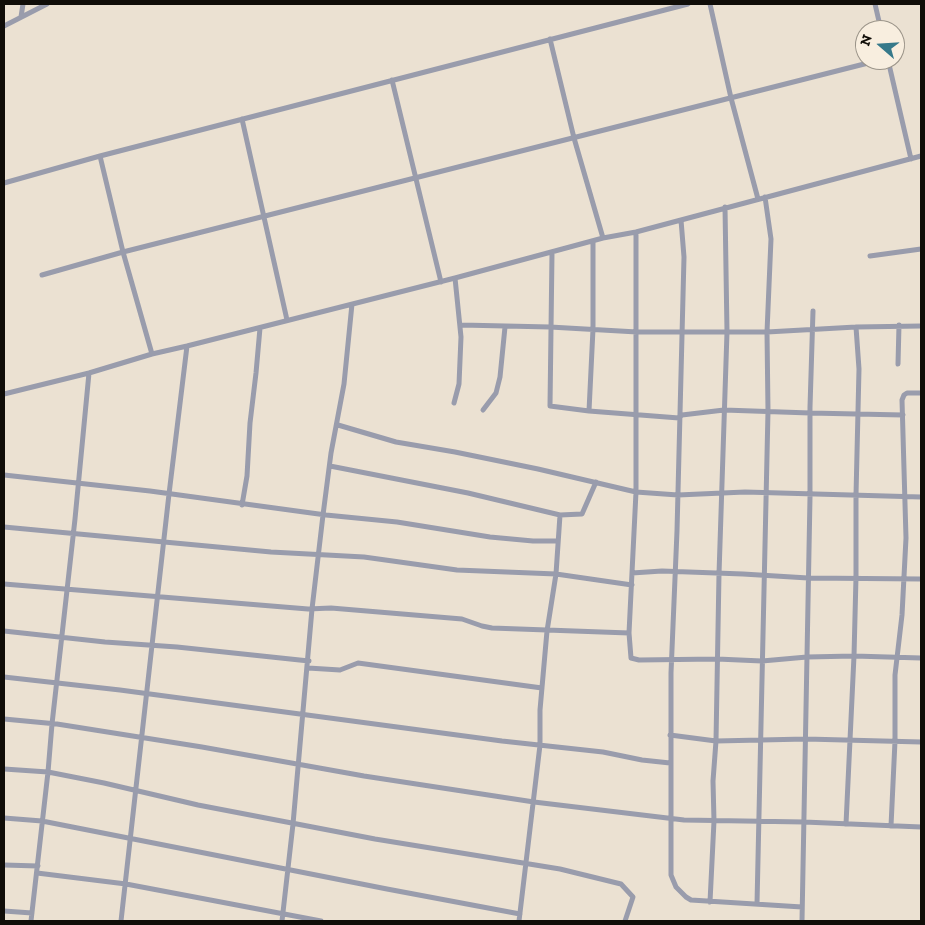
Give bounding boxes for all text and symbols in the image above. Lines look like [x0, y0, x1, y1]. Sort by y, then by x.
north arrow [855, 20, 905, 70]
text: N [857, 32, 876, 48]

